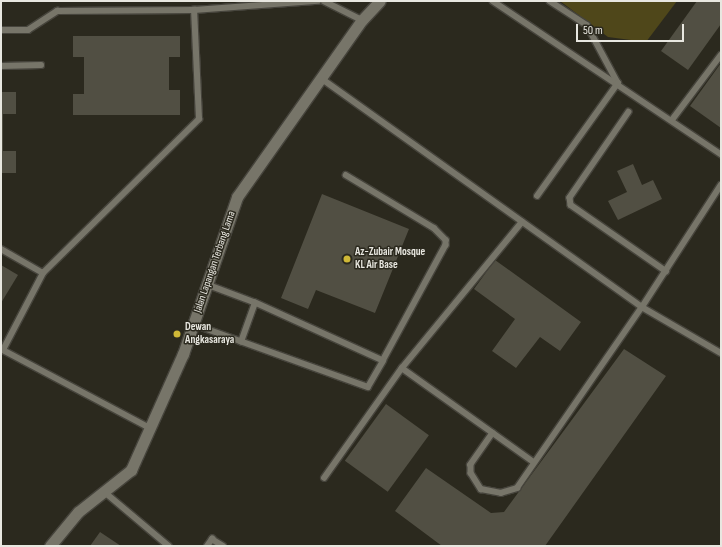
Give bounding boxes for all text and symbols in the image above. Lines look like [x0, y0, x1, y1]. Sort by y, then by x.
scale bar [578, 16, 686, 42]
text: 50 m [583, 23, 603, 38]
street label: Jalan Lapangan Terbang Lama [191, 209, 239, 315]
place label: Az-Zubair Mosque KL Air Base [355, 246, 425, 272]
marker: Az-Zubair Mosque KL Air Base [342, 254, 352, 264]
place label: Dewan Angkasaraya [185, 321, 234, 347]
marker: Dewan Angkasaraya [172, 329, 182, 339]

